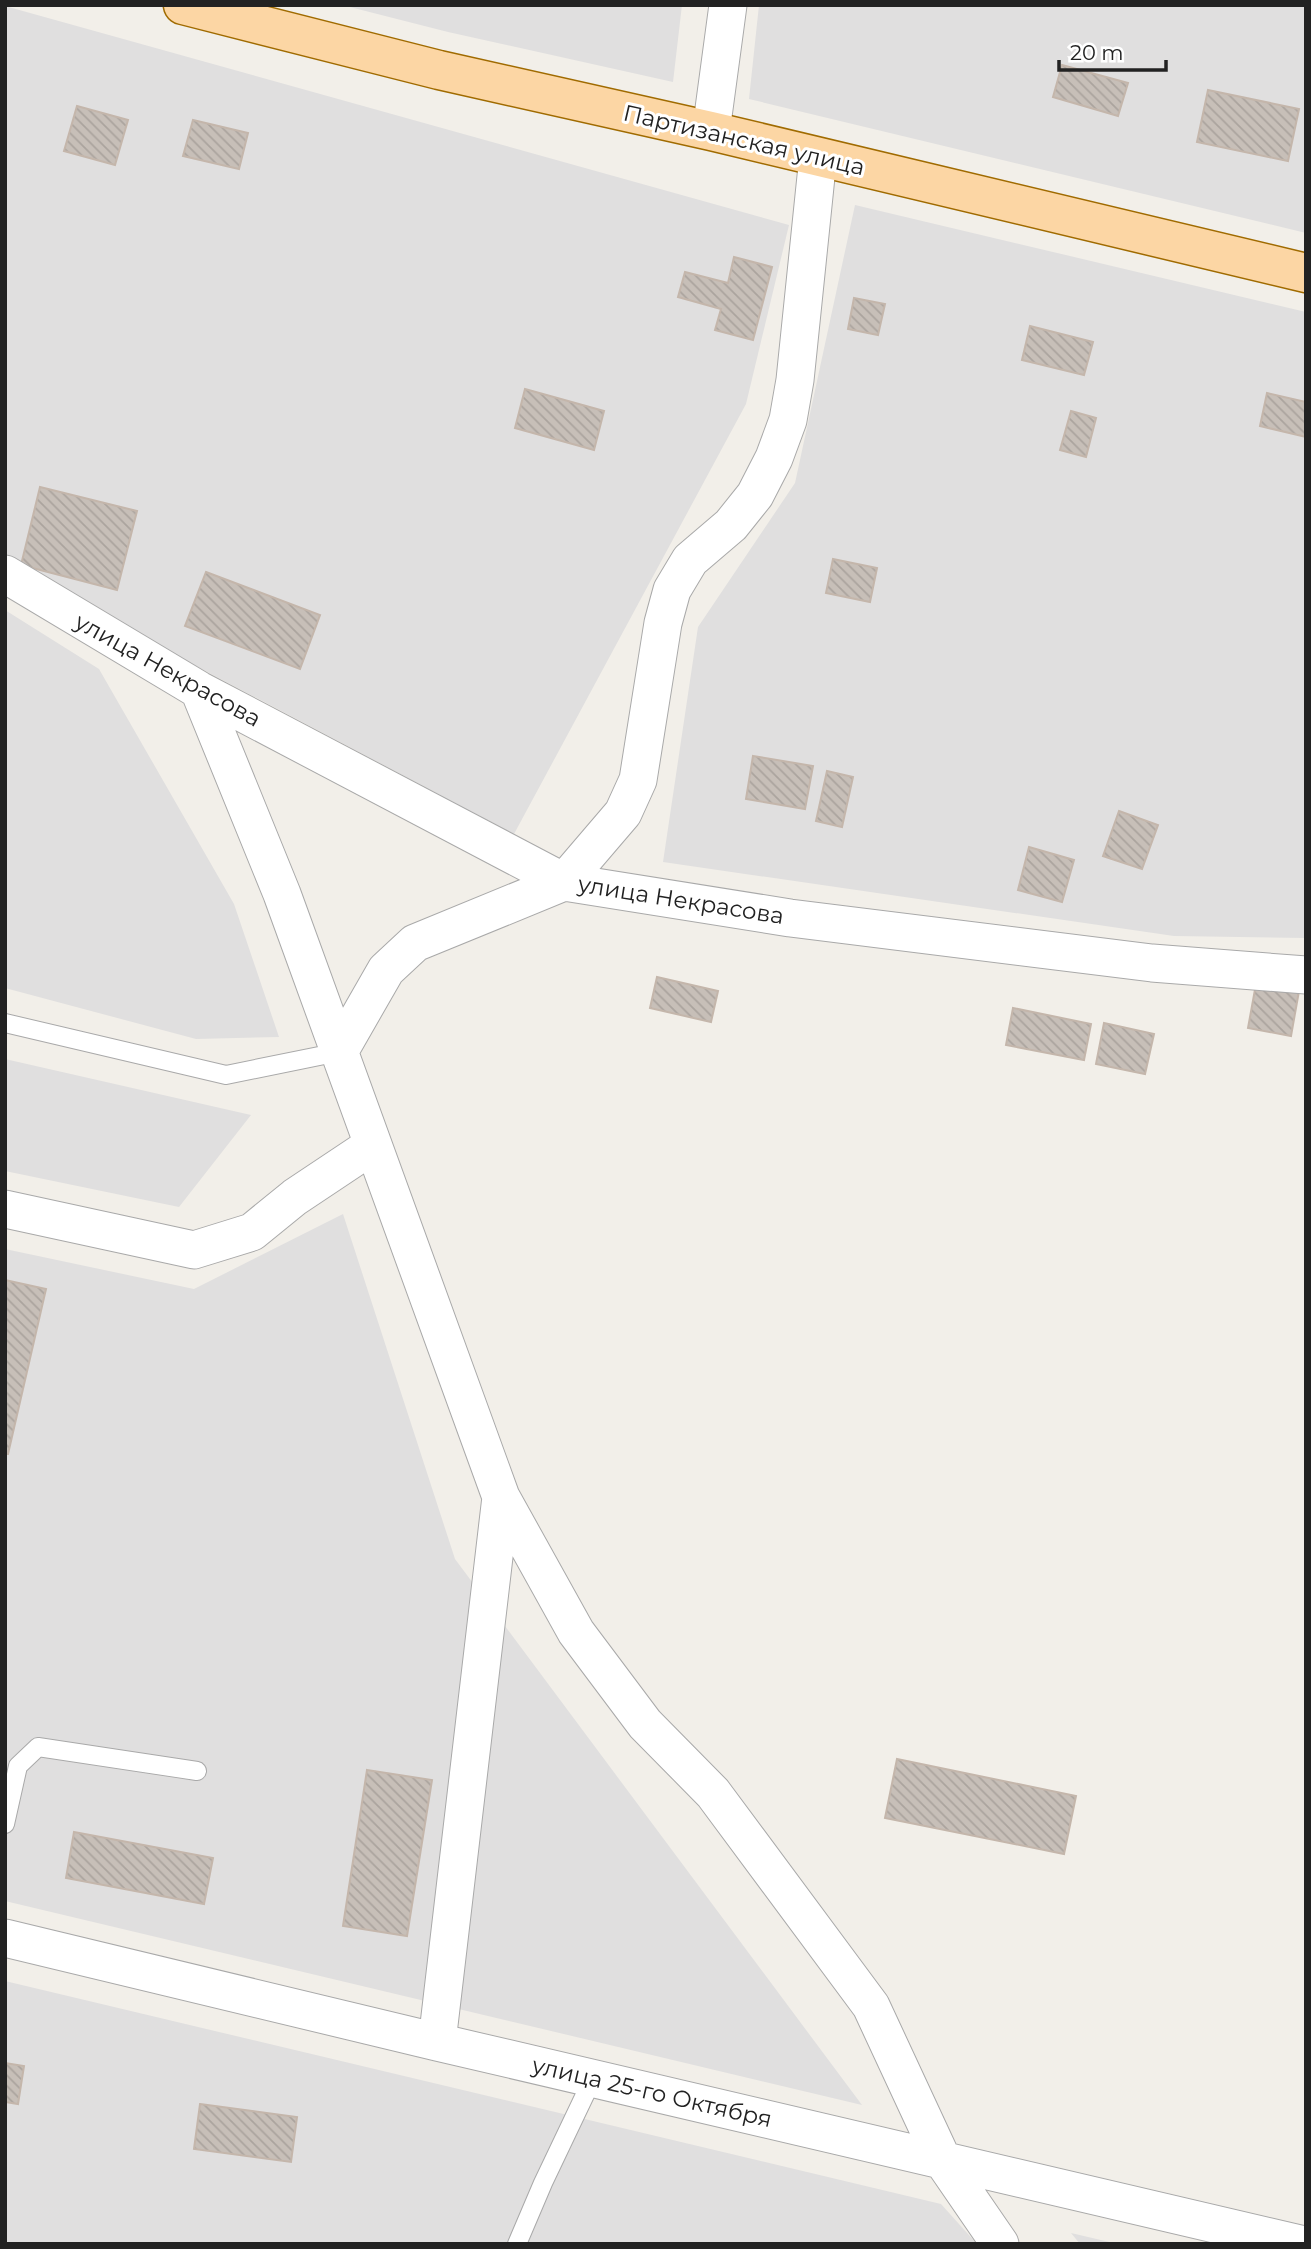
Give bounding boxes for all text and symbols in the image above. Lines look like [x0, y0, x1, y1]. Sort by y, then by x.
scale bar [1059, 28, 1166, 72]
text: 20 m [1070, 40, 1124, 65]
street label: Партизанская улица [621, 99, 867, 181]
street label: улица Некрасова [69, 607, 266, 733]
street label: улица Некрасова [575, 870, 786, 930]
street label: улица 25-го Октября [528, 2051, 775, 2133]

